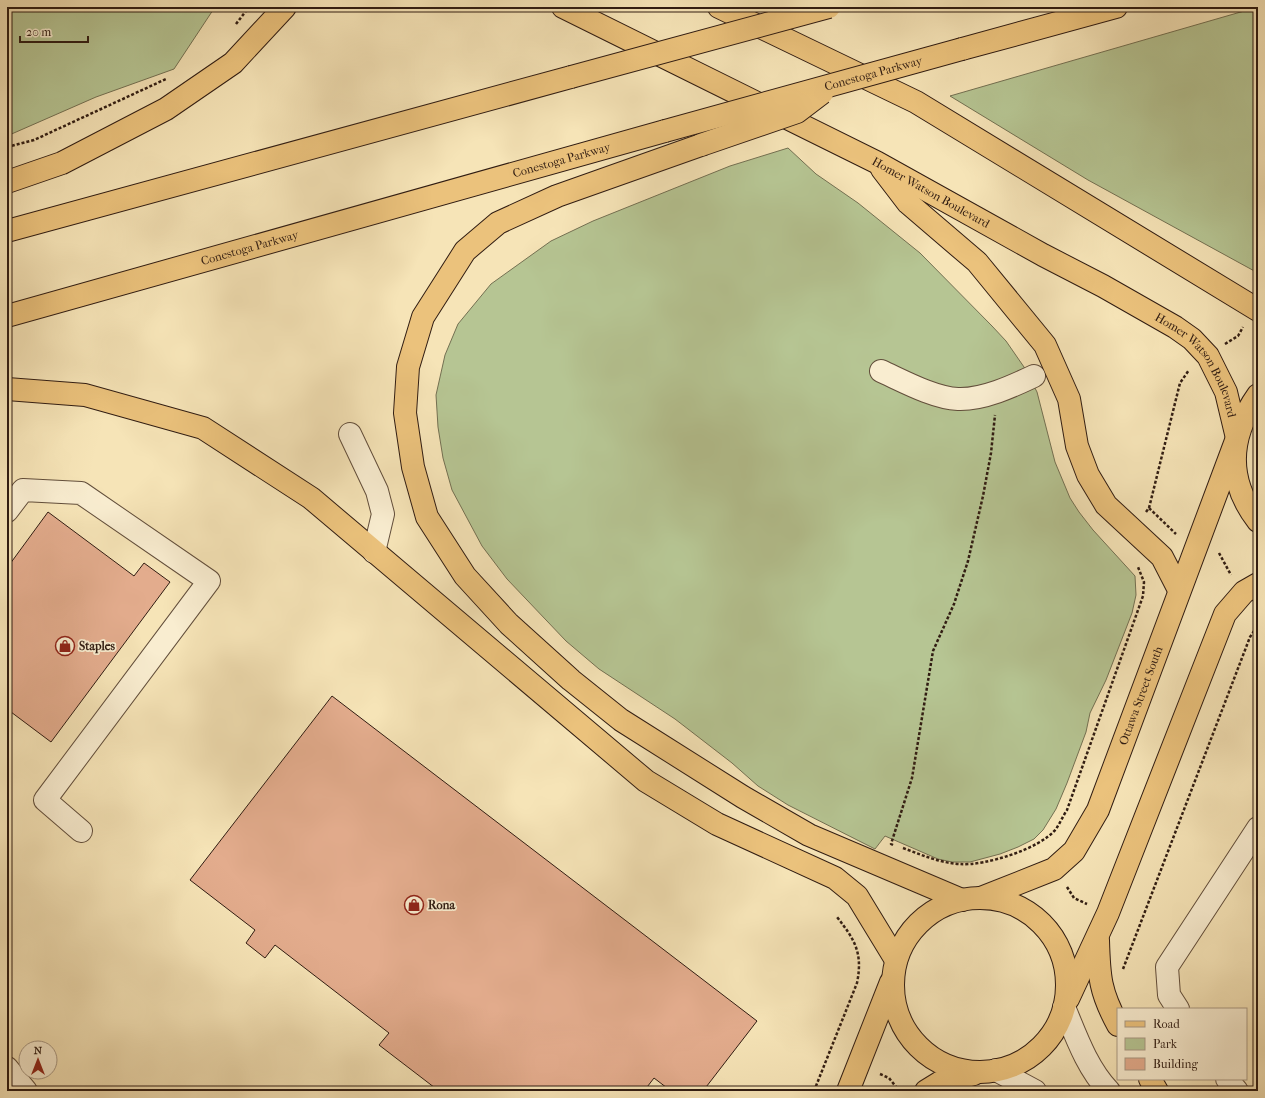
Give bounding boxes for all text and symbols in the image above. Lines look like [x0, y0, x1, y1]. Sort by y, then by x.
scale bar [20, 18, 88, 44]
text: 20 m [26, 25, 51, 39]
street label: Conestoga Parkway [823, 53, 924, 94]
street label: Conestoga Parkway [511, 140, 613, 180]
street label: Homer Watson Boulevard [870, 154, 992, 231]
street label: Conestoga Parkway [199, 227, 301, 268]
street label: Homer Watson Boulevard [1152, 310, 1239, 419]
shop icon: Staples [54, 635, 76, 657]
place label: Staples [79, 639, 116, 654]
street label: Ottawa Street South [1116, 644, 1166, 747]
shop icon: Rona [403, 894, 425, 916]
place label: Rona [428, 898, 456, 912]
legend [1117, 1008, 1247, 1080]
text: Road [1153, 1017, 1180, 1031]
text: Park [1153, 1037, 1178, 1051]
north arrow [18, 1040, 58, 1080]
text: N [34, 1044, 43, 1057]
text: Building [1153, 1057, 1198, 1071]

